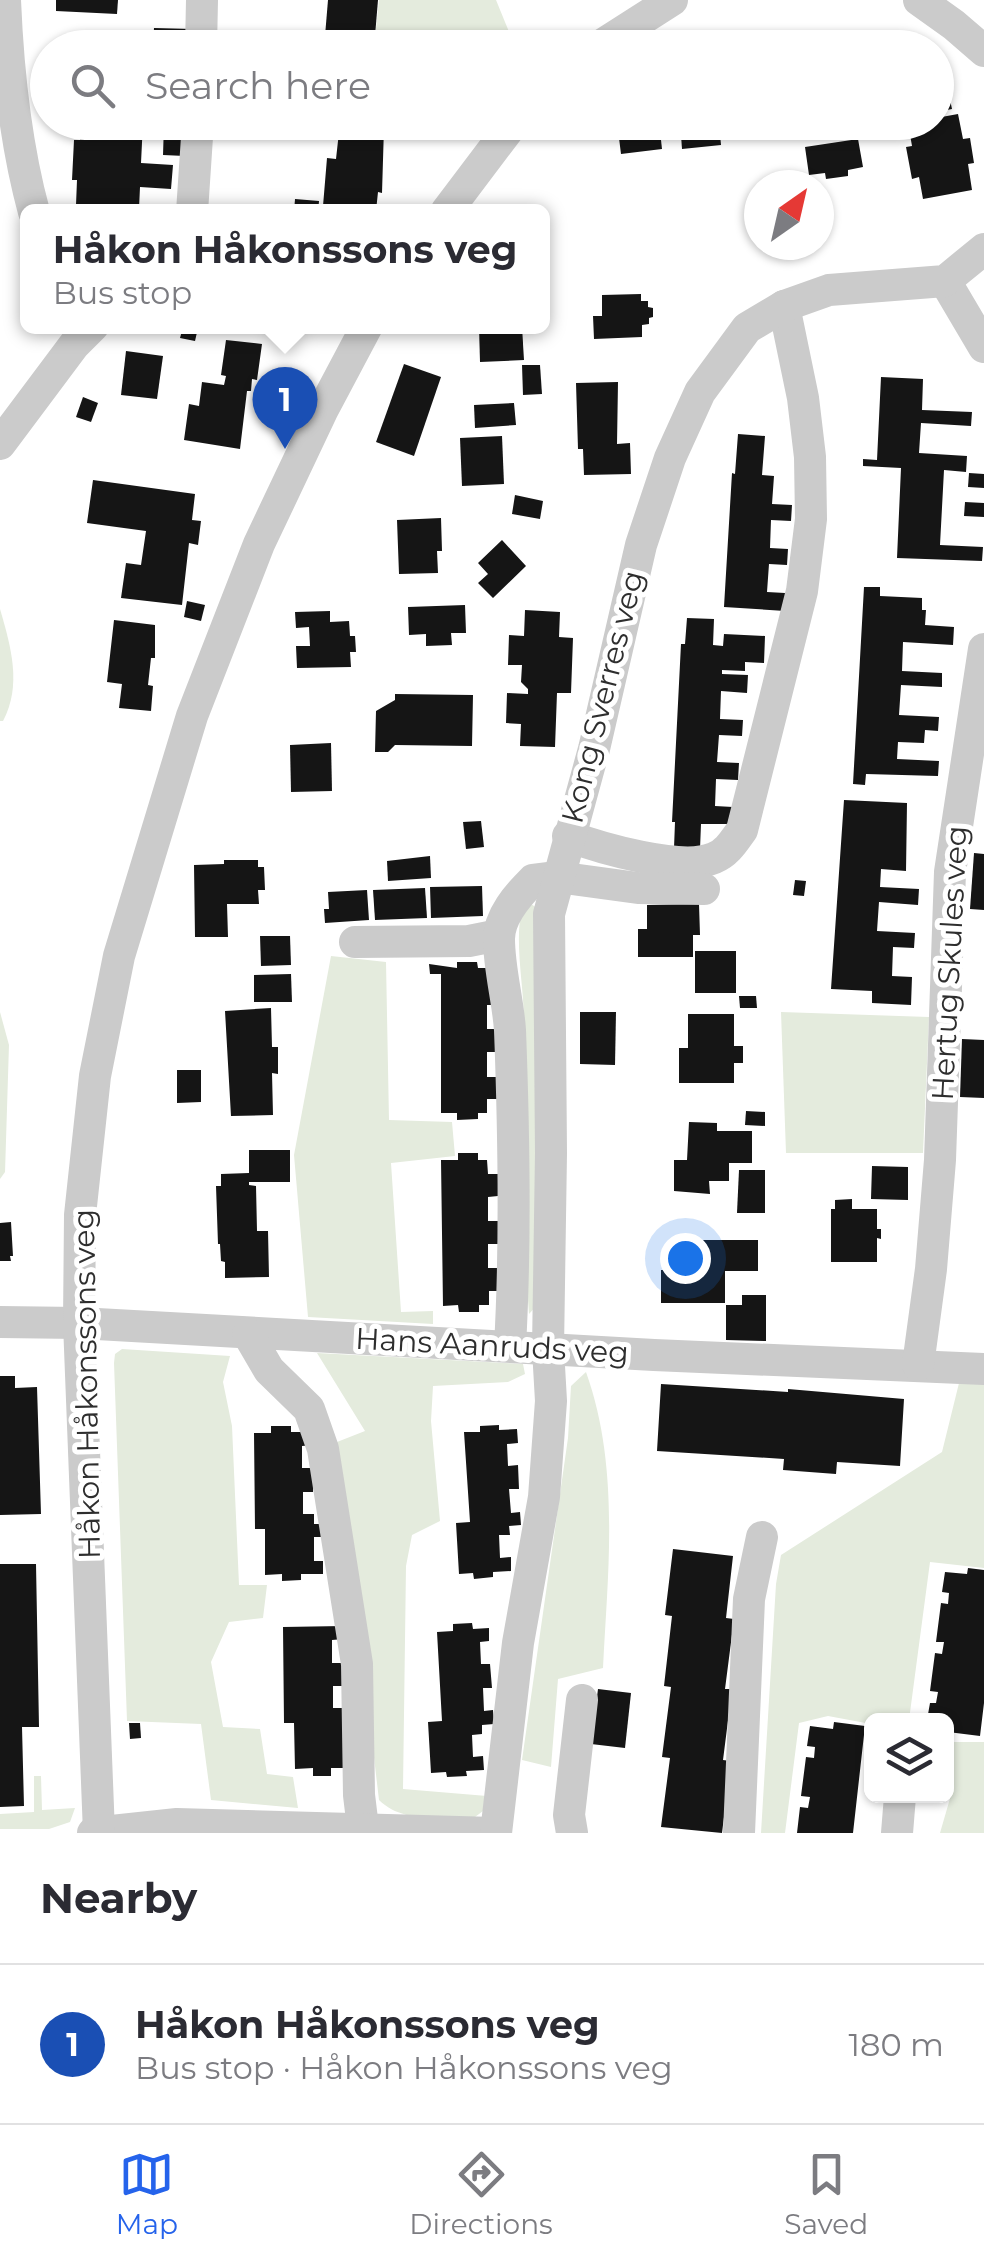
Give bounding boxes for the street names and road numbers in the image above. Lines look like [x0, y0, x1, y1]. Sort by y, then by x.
street label: Kong Sverres veg [553, 567, 652, 827]
street label: Hertug Skules veg [924, 825, 975, 1101]
street label: Håkon Håkonssons veg [65, 1209, 108, 1559]
street label: Hans Aanruds veg [354, 1320, 630, 1371]

